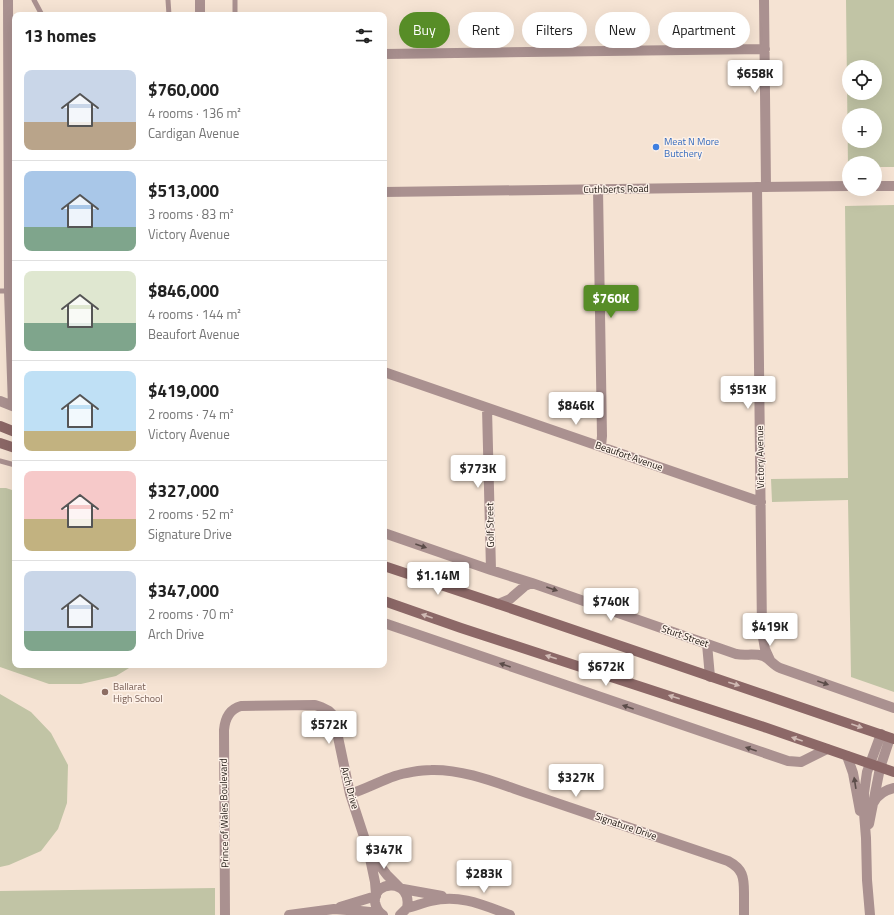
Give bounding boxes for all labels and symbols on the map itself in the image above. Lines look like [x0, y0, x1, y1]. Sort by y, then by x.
pin: $658K [727, 60, 783, 94]
place label: Meat N More Butchery [664, 134, 719, 161]
marker: Meat N More Butchery [651, 142, 661, 152]
street label: Cuthberts Road [583, 181, 649, 197]
pin: $760K [583, 285, 639, 319]
pin: $513K [720, 376, 776, 410]
pin: $846K [548, 392, 604, 426]
street label: Victory Avenue [752, 425, 768, 489]
street label: Beaufort Avenue [593, 437, 665, 475]
pin: $773K [450, 455, 506, 489]
street label: Golf Street [482, 502, 498, 548]
one-way arrow [415, 543, 427, 549]
pin: $1.14M [405, 562, 471, 596]
one-way arrow [546, 587, 558, 593]
pin: $740K [583, 588, 639, 622]
one-way arrow [421, 613, 433, 619]
pin: $419K [742, 613, 798, 647]
street label: Sturt Street [659, 621, 711, 651]
one-way arrow [544, 653, 556, 659]
pin: $672K [578, 653, 634, 687]
one-way arrow [499, 661, 511, 667]
place label: Ballarat High School [113, 679, 163, 706]
one-way arrow [817, 680, 829, 686]
one-way arrow [728, 681, 740, 687]
marker: Ballarat High School [100, 687, 110, 697]
one-way arrow [668, 694, 680, 700]
one-way arrow [622, 703, 634, 709]
pin: $572K [301, 711, 357, 745]
one-way arrow [851, 723, 863, 729]
one-way arrow [791, 735, 803, 741]
one-way arrow [745, 745, 757, 751]
street label: Prince of Wales Boulevard [216, 758, 232, 868]
pin: $327K [548, 764, 604, 798]
street label: Arch Drive [337, 765, 363, 811]
one-way arrow [851, 777, 857, 789]
street label: Signature Drive [593, 808, 659, 844]
pin: $347K [356, 836, 412, 870]
pin: $283K [456, 860, 512, 894]

